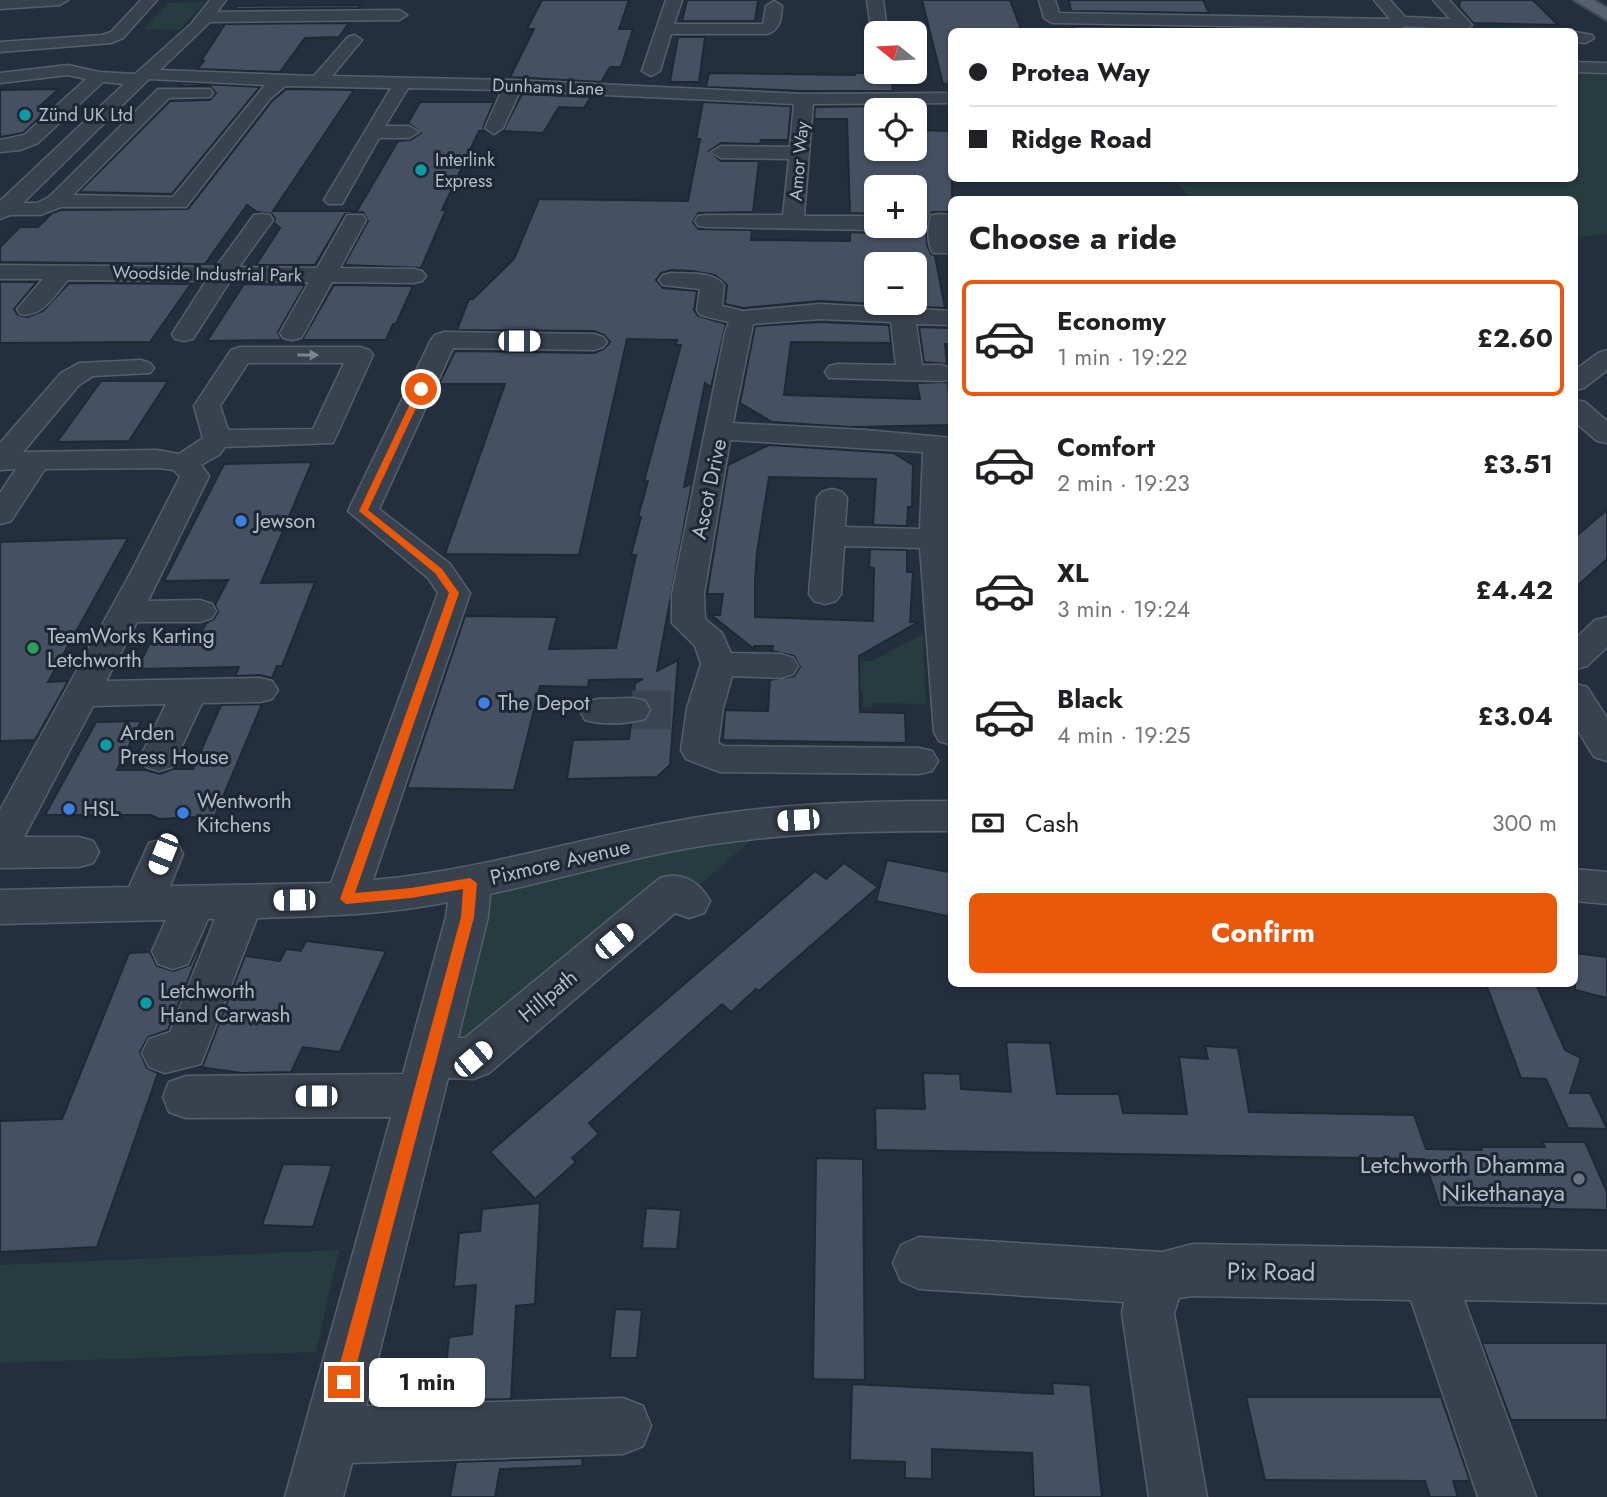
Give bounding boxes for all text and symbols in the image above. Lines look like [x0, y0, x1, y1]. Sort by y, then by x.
north arrow [864, 21, 928, 84]
map controls [864, 21, 927, 315]
text: Protea Way [1011, 53, 1150, 91]
street label: Dunhams Lane [492, 72, 604, 102]
button: locate [864, 98, 927, 161]
place label: Zünd UK Ltd [39, 102, 133, 128]
marker: Zünd UK Ltd [17, 107, 33, 123]
street label: Amor Way [783, 120, 815, 202]
text: Ridge Road [1011, 120, 1152, 158]
place label: Interlink Express [435, 147, 495, 194]
marker: Interlink Express [413, 162, 429, 178]
button: + [864, 175, 927, 238]
text: Choose a ride [969, 215, 1177, 261]
button: − [864, 252, 927, 315]
street label: Woodside Industrial Park [112, 259, 302, 289]
text: Economy [1057, 302, 1166, 340]
icon: car [973, 307, 1036, 370]
text: £2.60 [1477, 319, 1553, 357]
car [499, 331, 541, 352]
text: 1 min · 19:22 [1057, 340, 1188, 374]
one-way arrow [297, 349, 319, 361]
route start [405, 373, 437, 405]
text: Comfort [1057, 428, 1155, 466]
icon: car [973, 433, 1036, 496]
street label: Ascot Drive [684, 436, 734, 542]
text: £3.51 [1483, 445, 1553, 483]
text: 2 min · 19:23 [1057, 466, 1190, 500]
place label: Jewson [252, 506, 316, 536]
marker: Jewson [233, 513, 249, 529]
text: XL [1057, 554, 1089, 592]
icon: car [973, 559, 1036, 622]
text: £4.42 [1475, 571, 1553, 609]
text: 3 min · 19:24 [1057, 592, 1190, 626]
place label: TeamWorks Karting Letchworth [47, 621, 215, 675]
marker: TeamWorks Karting Letchworth [25, 640, 41, 656]
text: Black [1057, 680, 1123, 718]
icon: car [973, 685, 1036, 748]
place label: The Depot [498, 688, 589, 718]
marker: The Depot [476, 695, 492, 711]
text: £3.04 [1478, 697, 1553, 735]
place label: Arden Press House [120, 718, 229, 772]
text: 4 min · 19:25 [1057, 718, 1191, 752]
marker: Arden Press House [98, 737, 114, 753]
place label: Wentworth Kitchens [197, 786, 292, 840]
place label: HSL [83, 794, 120, 824]
marker: HSL [61, 801, 77, 817]
icon: cash [969, 804, 1007, 842]
text: Cash [1025, 804, 1079, 842]
marker: Wentworth Kitchens [175, 805, 191, 821]
text: 300 m [1492, 806, 1557, 840]
car [777, 808, 820, 832]
car [146, 831, 181, 877]
street label: Pixmore Avenue [487, 831, 633, 893]
car [273, 889, 316, 911]
button: Confirm [969, 893, 1557, 973]
car [592, 919, 637, 963]
street label: Hillpath [512, 963, 584, 1029]
place label: Letchworth Hand Carwash [160, 976, 291, 1030]
marker: Letchworth Hand Carwash [138, 995, 154, 1011]
car [451, 1037, 496, 1081]
car [296, 1086, 338, 1107]
place label: Letchworth Dhamma Nikethanaya [1360, 1147, 1565, 1210]
marker: Letchworth Dhamma Nikethanaya [1571, 1171, 1587, 1187]
street label: Pix Road [1226, 1253, 1316, 1290]
callout: 1 min [368, 1358, 484, 1406]
text: 1 min [398, 1365, 456, 1399]
route end [328, 1366, 360, 1398]

